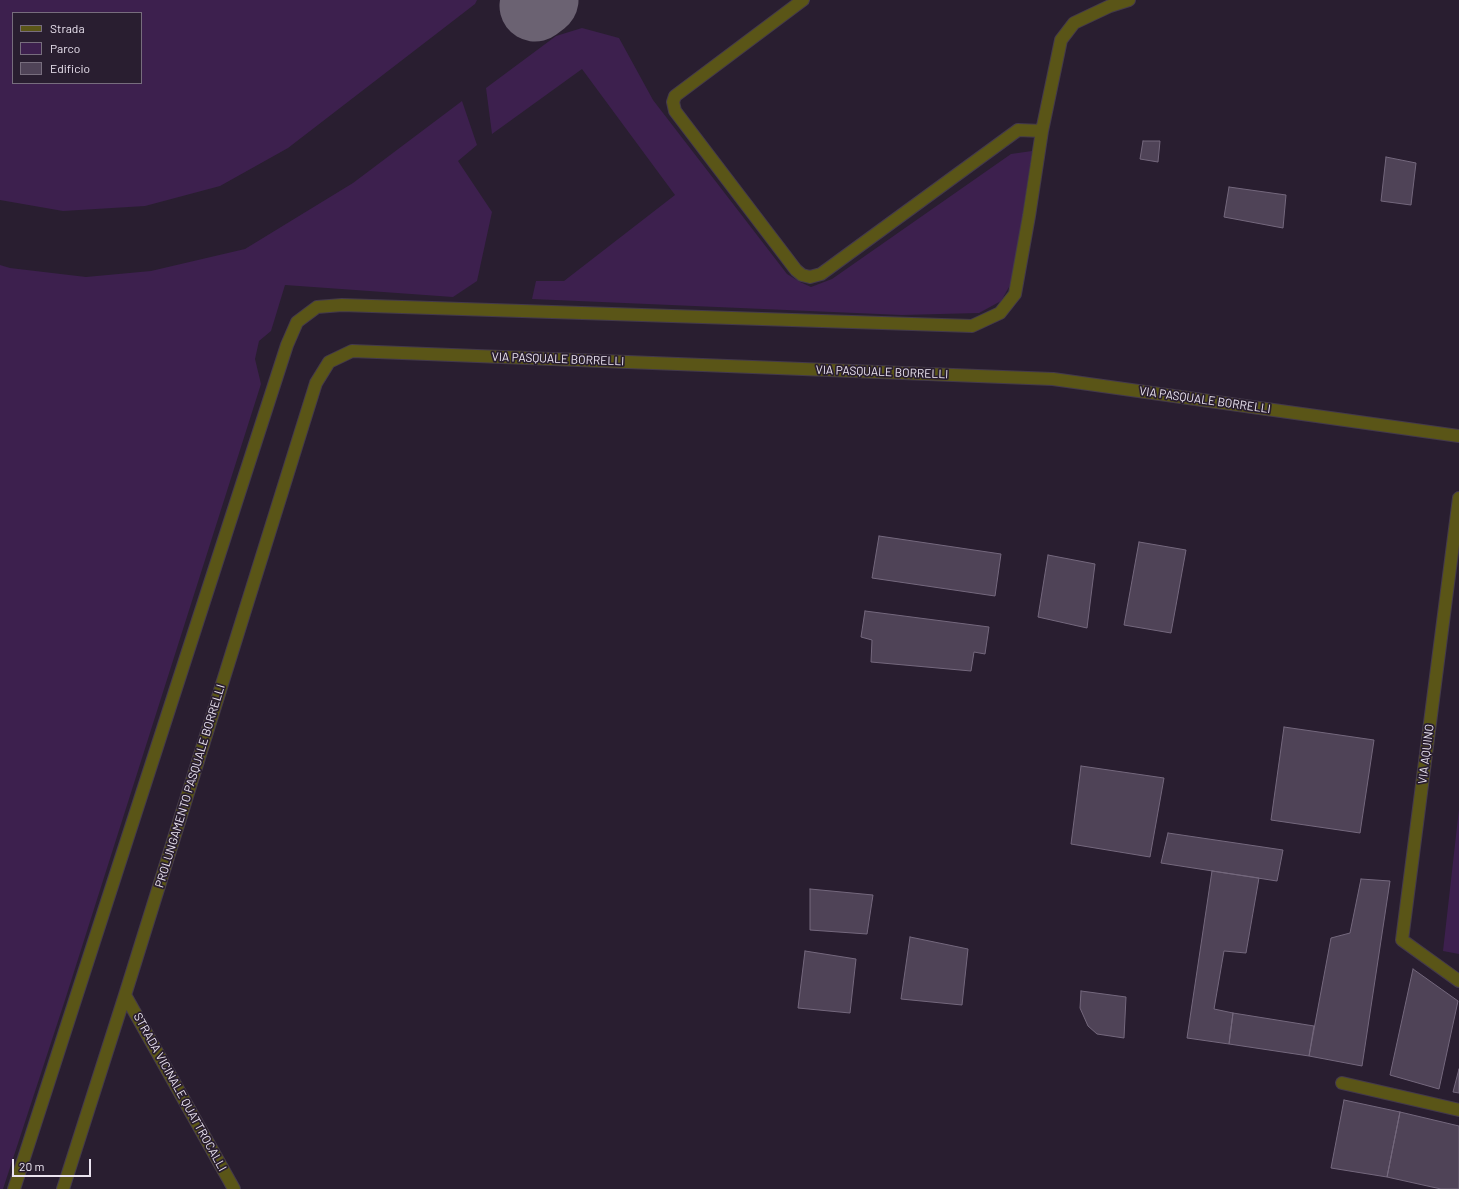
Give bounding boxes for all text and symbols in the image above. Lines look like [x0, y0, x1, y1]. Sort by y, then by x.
legend [12, 12, 142, 84]
text: Strada [50, 21, 85, 35]
text: Parco [50, 41, 80, 55]
text: Edificio [50, 61, 90, 75]
street label: VIA PASQUALE BORRELLI [492, 349, 624, 369]
street label: VIA PASQUALE BORRELLI [816, 362, 948, 382]
street label: VIA PASQUALE BORRELLI [1138, 384, 1272, 416]
street label: PROLUNGAMENTO PASQUALE BORRELLI [152, 683, 228, 889]
street label: VIA AQUINO [1415, 723, 1437, 785]
street label: STRADA VICINALE QUATTROCALLI [130, 1010, 230, 1174]
scale bar [14, 1151, 93, 1177]
text: 20 m [19, 1159, 45, 1173]

